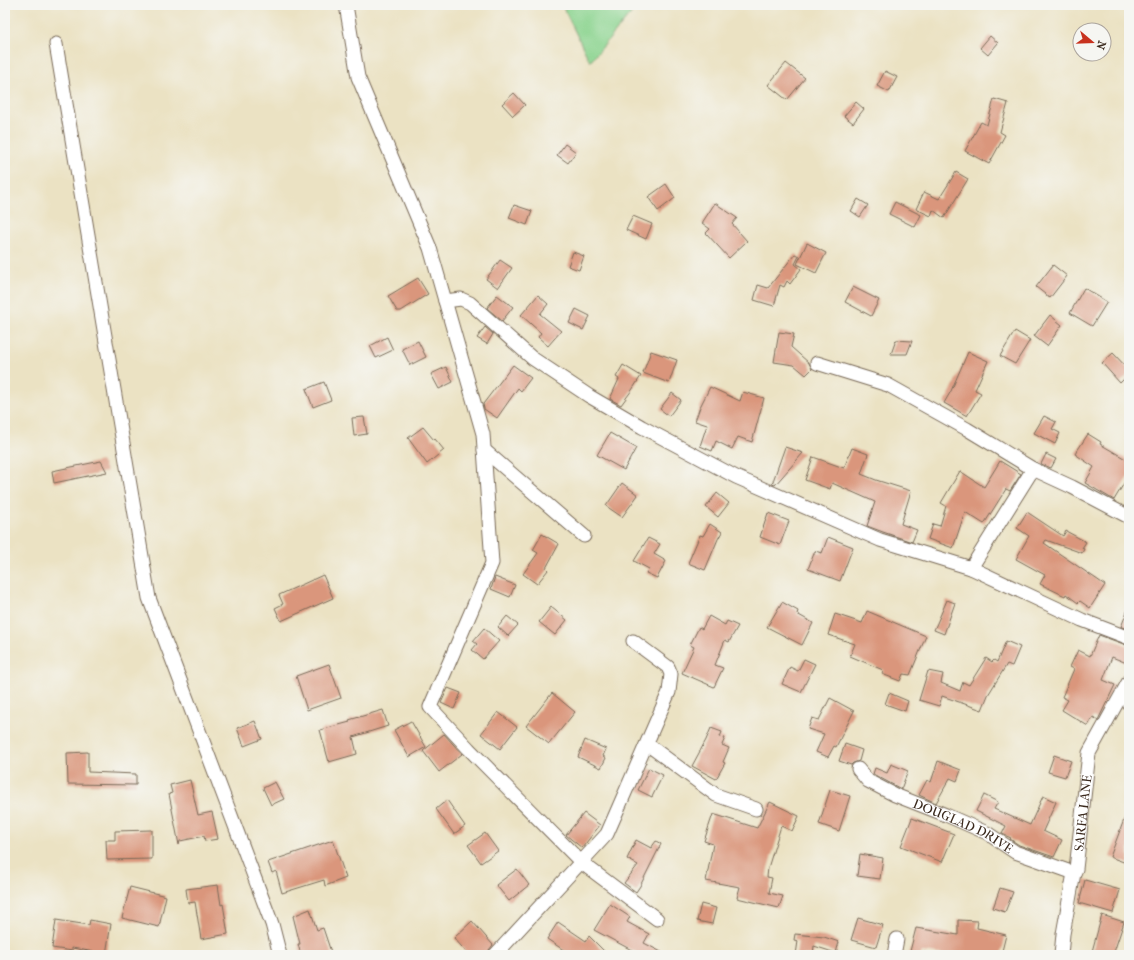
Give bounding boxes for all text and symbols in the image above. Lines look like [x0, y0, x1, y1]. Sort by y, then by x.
north arrow [1072, 22, 1112, 62]
text: N [1093, 39, 1108, 52]
street label: SARFA LANE [1071, 774, 1094, 852]
street label: DOUGLAD DRIVE [911, 795, 1016, 856]

